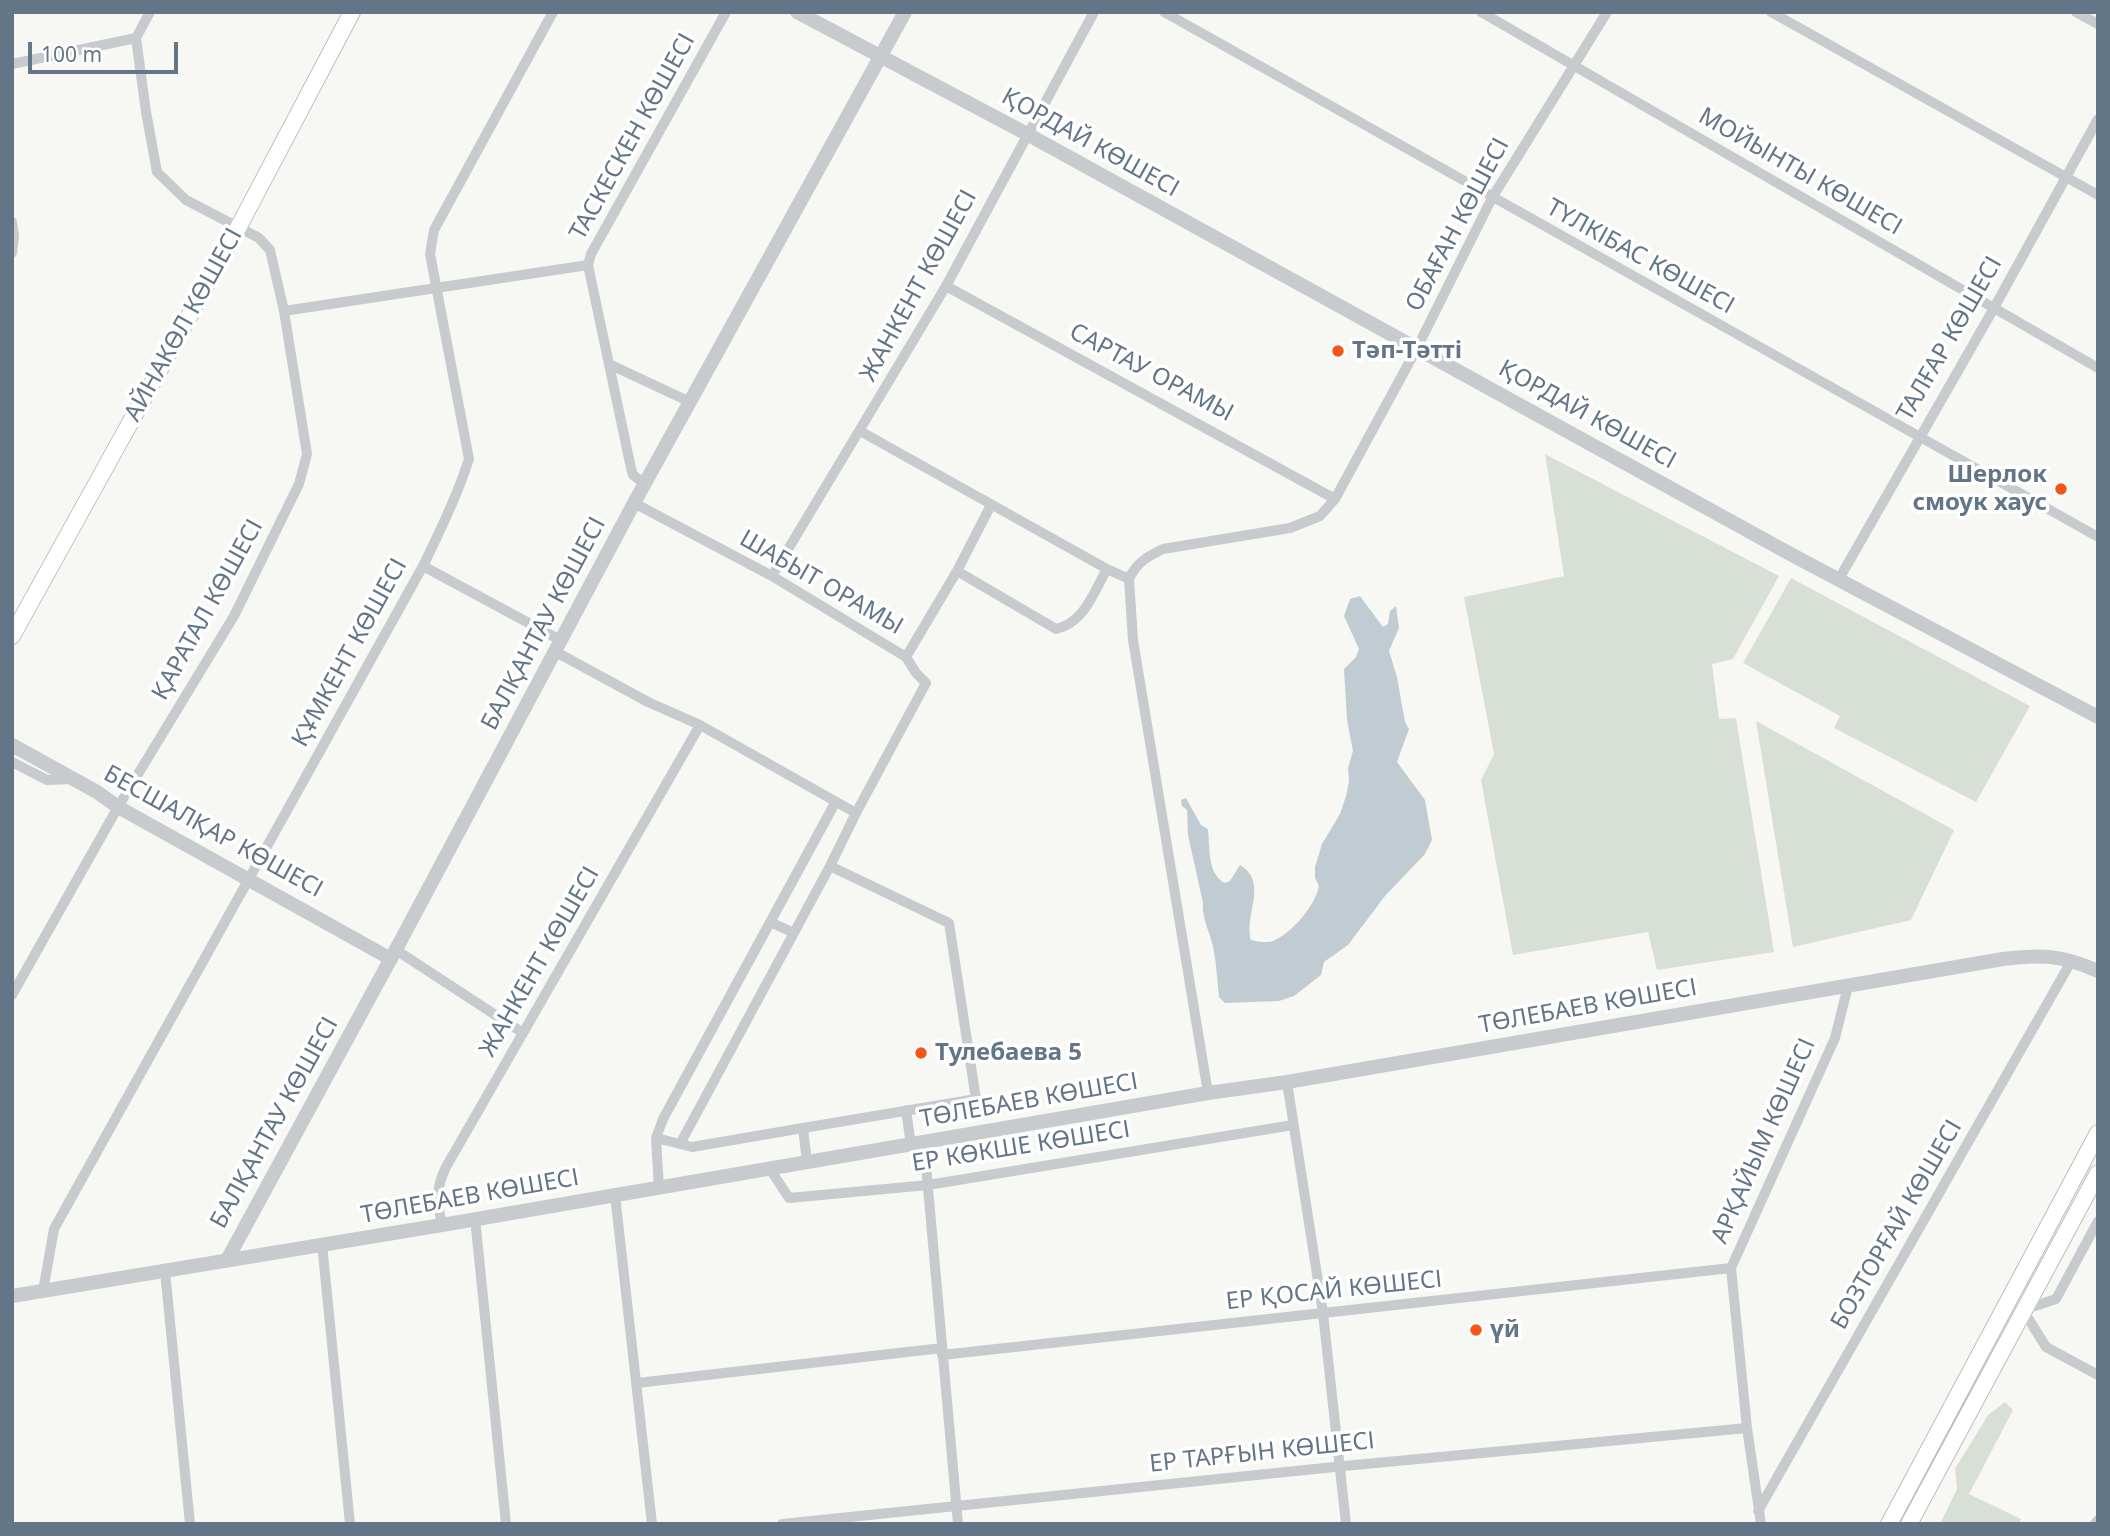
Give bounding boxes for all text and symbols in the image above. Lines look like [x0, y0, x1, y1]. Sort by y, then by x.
scale bar [32, 28, 182, 72]
street label: ТАСКЕСКЕН КӨШЕСІ [564, 29, 702, 245]
text: 100 m [41, 40, 102, 68]
street label: ҚОРДАЙ КӨШЕСІ [996, 82, 1184, 204]
street label: МОЙЫНТЫ КӨШЕСІ [1693, 102, 1907, 242]
street label: ОБАҒАН КӨШЕСІ [1400, 133, 1516, 317]
street label: ЖАНКЕНТ КӨШЕСІ [854, 185, 984, 387]
street label: ТҮЛКІБАС КӨШЕСІ [1541, 193, 1739, 321]
street label: АЙНАКӨЛ КӨШЕСІ [119, 223, 249, 427]
street label: ТАЛҒАР КӨШЕСІ [1891, 252, 2009, 426]
street label: САРТАУ ОРАМЫ [1064, 318, 1238, 428]
place label: Тәп-Тәтті [1352, 337, 1462, 365]
marker: Тәп-Тәтті [1330, 343, 1346, 359]
street label: ҚОРДАЙ КӨШЕСІ [1493, 354, 1681, 476]
place label: Шерлок смоук хаус [1912, 461, 2047, 517]
marker: Шерлок смоук хаус [2053, 481, 2069, 497]
street label: БАЛҚАНТАУ КӨШЕСІ [476, 513, 612, 735]
street label: ҚАРАТАЛ КӨШЕСІ [146, 515, 270, 705]
street label: ШАБЫТ ОРАМЫ [734, 525, 908, 641]
street label: ҚҰМКЕНТ КӨШЕСІ [286, 554, 414, 752]
street label: БЕСШАЛҚАР КӨШЕСІ [98, 760, 328, 904]
street label: ЖАНКЕНТ КӨШЕСІ [474, 862, 606, 1062]
street label: ТӨЛЕБАЕВ КӨШЕСІ [1477, 974, 1699, 1040]
street label: БАЛҚАНТАУ КӨШЕСІ [205, 1012, 345, 1234]
street label: АРҚАЙЫМ КӨШЕСІ [1706, 1034, 1822, 1248]
place label: Тулебаева 5 [935, 1039, 1082, 1067]
marker: Тулебаева 5 [913, 1045, 929, 1061]
street label: ТӨЛЕБАЕВ КӨШЕСІ [918, 1068, 1140, 1134]
street label: БОЗТОРҒАЙ КӨШЕСІ [1825, 1115, 1969, 1335]
street label: ЕР КӨКШЕ КӨШЕСІ [910, 1116, 1132, 1178]
street label: ТӨЛЕБАЕВ КӨШЕСІ [359, 1164, 581, 1230]
street label: ЕР ҚОСАЙ КӨШЕСІ [1225, 1265, 1443, 1317]
place label: үй [1490, 1316, 1520, 1344]
marker: үй [1468, 1322, 1484, 1338]
street label: ЕР ТАРҒЫН КӨШЕСІ [1148, 1427, 1376, 1479]

